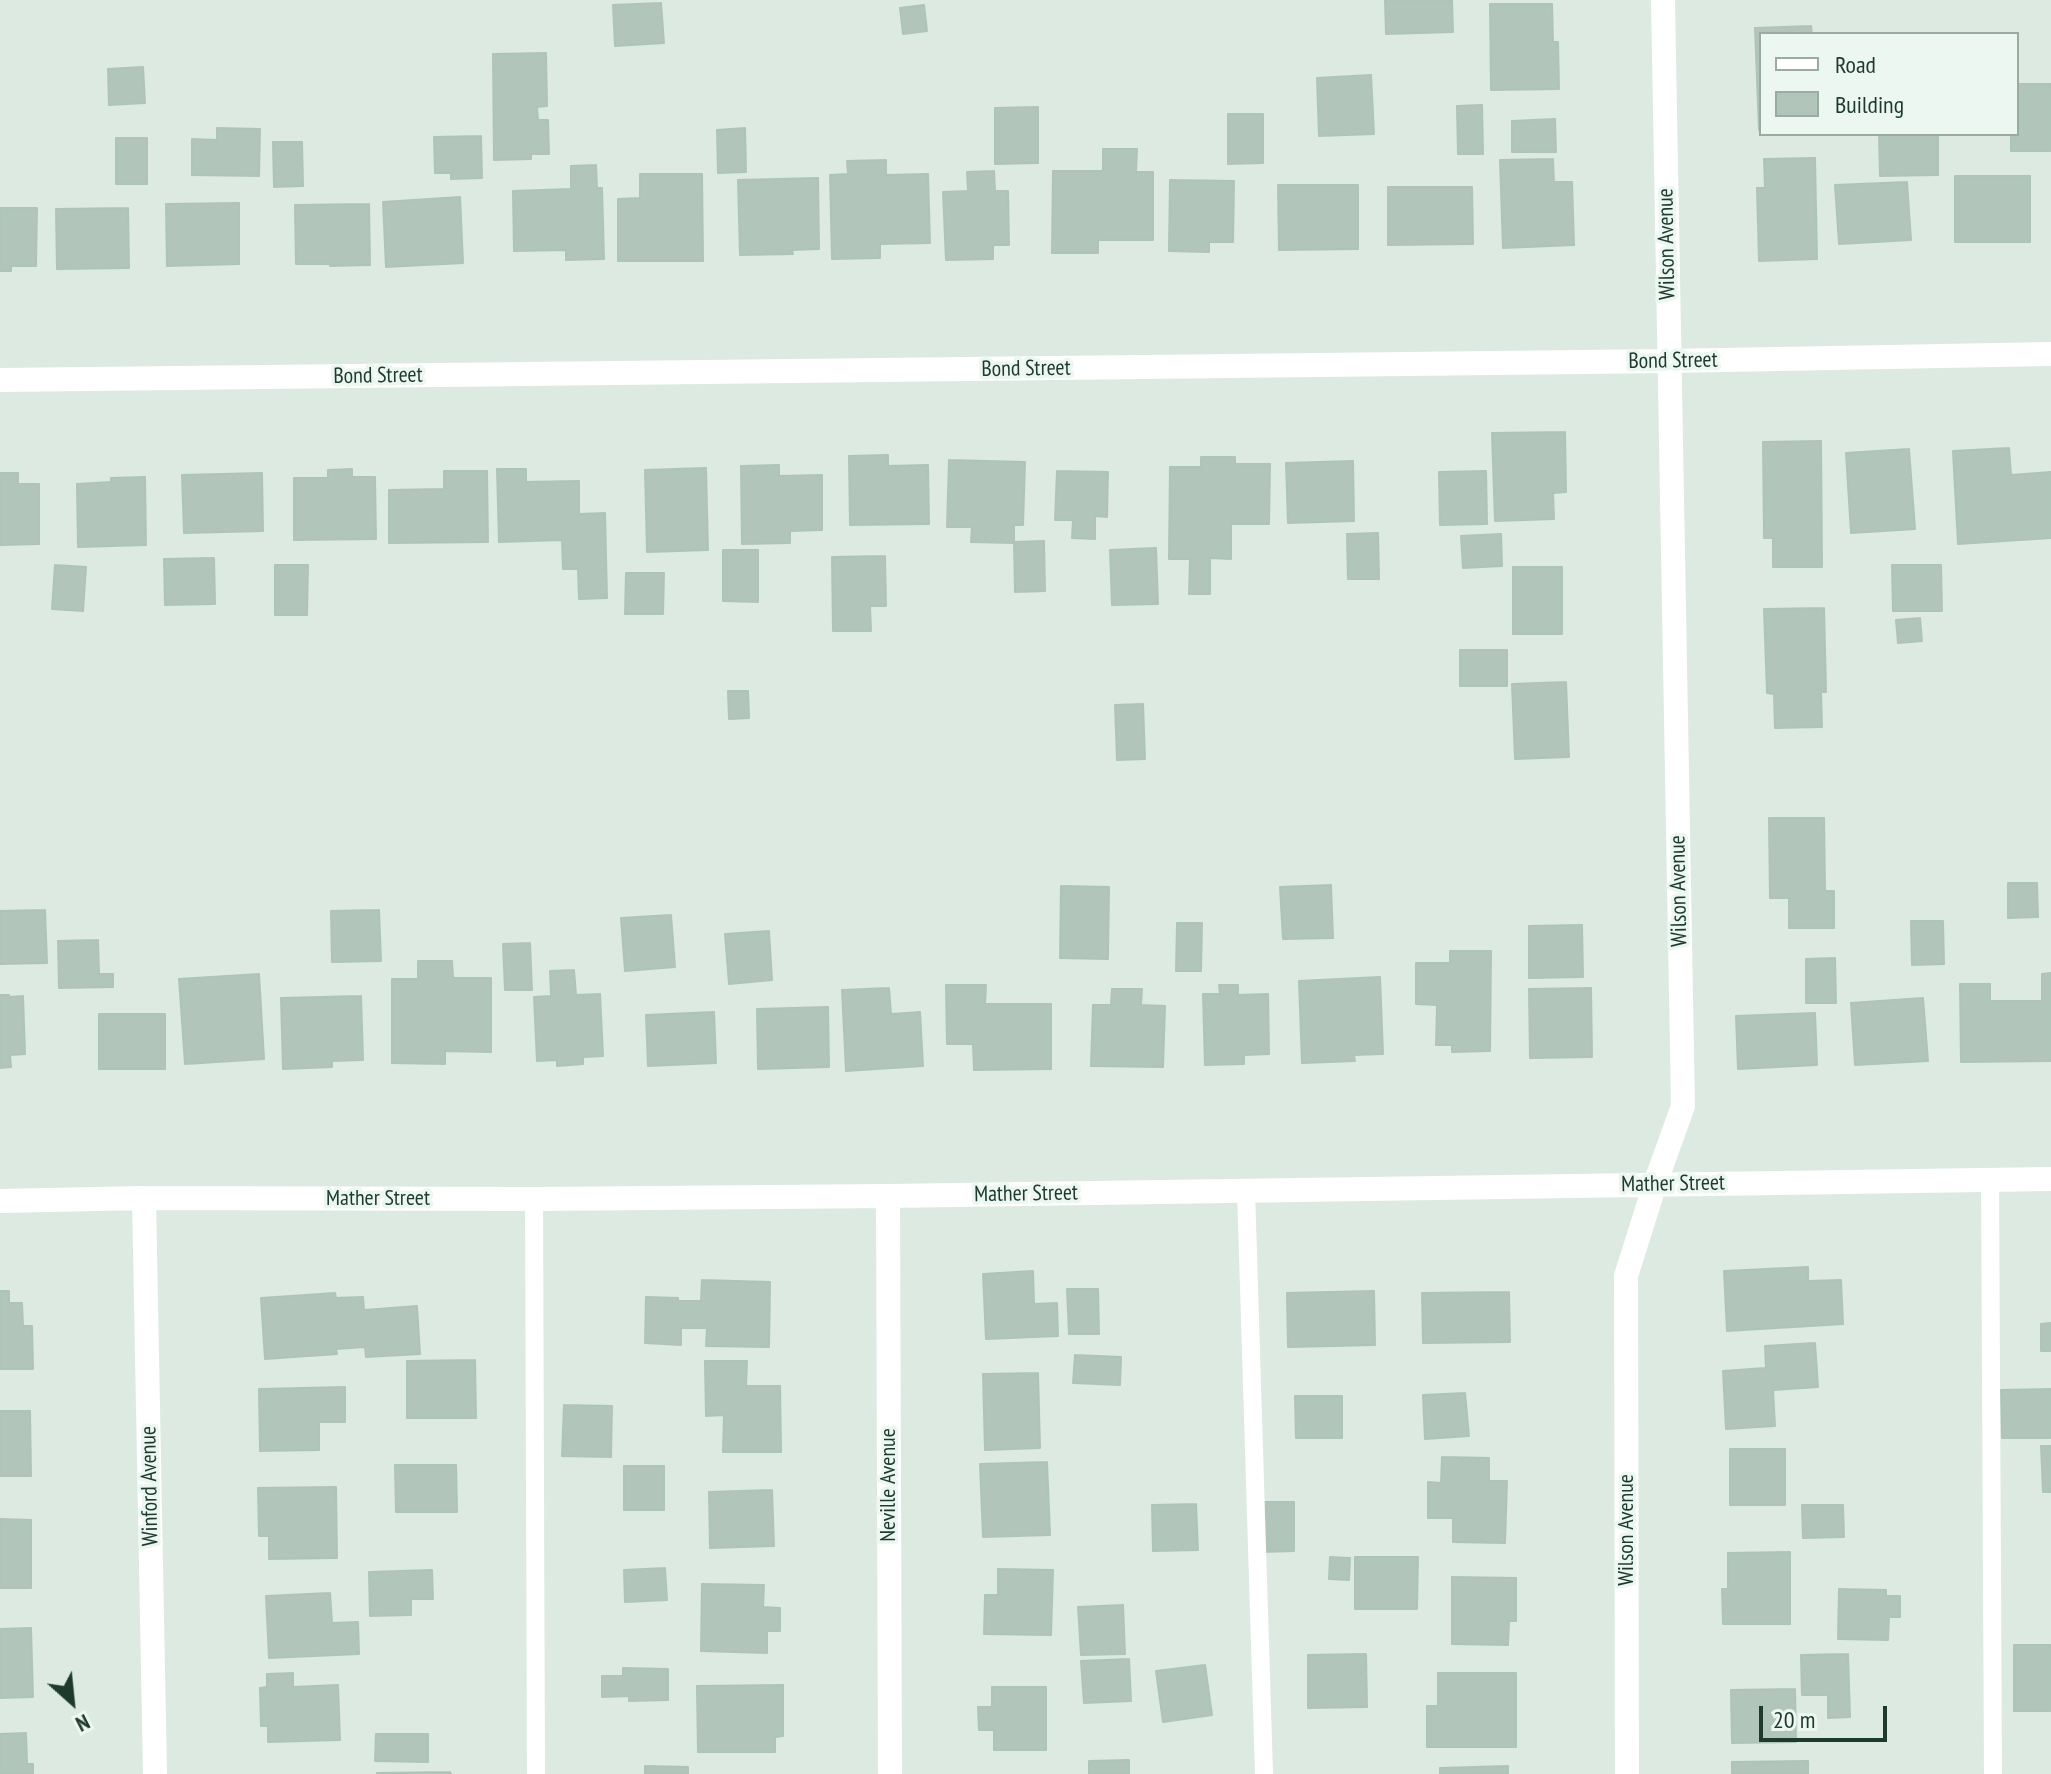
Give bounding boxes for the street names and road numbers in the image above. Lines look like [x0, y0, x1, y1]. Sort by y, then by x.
street label: Wilson Avenue [1653, 188, 1681, 300]
street label: Bond Street [1628, 347, 1718, 375]
street label: Bond Street [981, 355, 1071, 383]
street label: Bond Street [333, 362, 423, 390]
street label: Wilson Avenue [1665, 835, 1693, 947]
street label: Mather Street [1621, 1170, 1725, 1198]
street label: Mather Street [974, 1180, 1078, 1208]
street label: Mather Street [326, 1186, 430, 1212]
street label: Winford Avenue [136, 1426, 164, 1546]
street label: Neville Avenue [876, 1428, 902, 1542]
street label: Wilson Avenue [1614, 1474, 1640, 1586]

